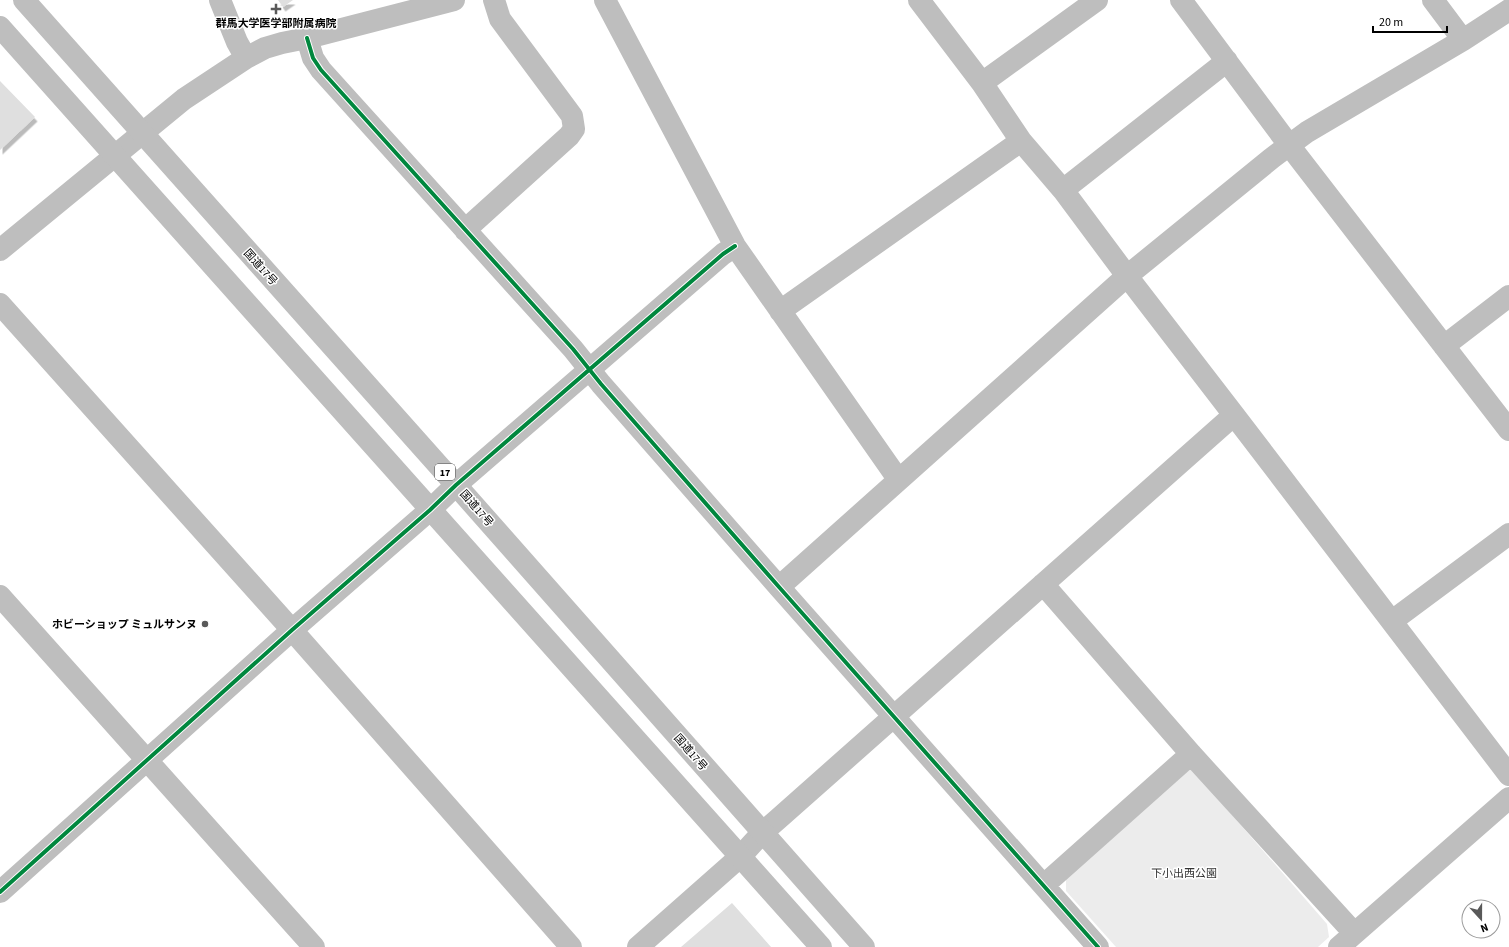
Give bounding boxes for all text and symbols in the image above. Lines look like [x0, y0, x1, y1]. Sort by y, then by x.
marker: 群馬大学医学部附属病院 [270, 3, 282, 15]
scale bar [1373, 8, 1447, 34]
text: 20 m [1379, 14, 1403, 31]
place label: 群馬大学医学部附属病院 [216, 16, 337, 31]
street label: 国道17号 [240, 246, 281, 289]
road number: 17 [435, 464, 455, 480]
street label: 国道17号 [457, 487, 497, 530]
place label: ホビーショップ ミュルサンヌ [52, 617, 197, 632]
marker: ホビーショップ ミュルサンヌ [200, 619, 210, 629]
street label: 国道17号 [671, 731, 711, 774]
park label: 下小出西公園 [1151, 866, 1217, 881]
north arrow [1461, 899, 1501, 939]
text: N [1478, 920, 1491, 936]

